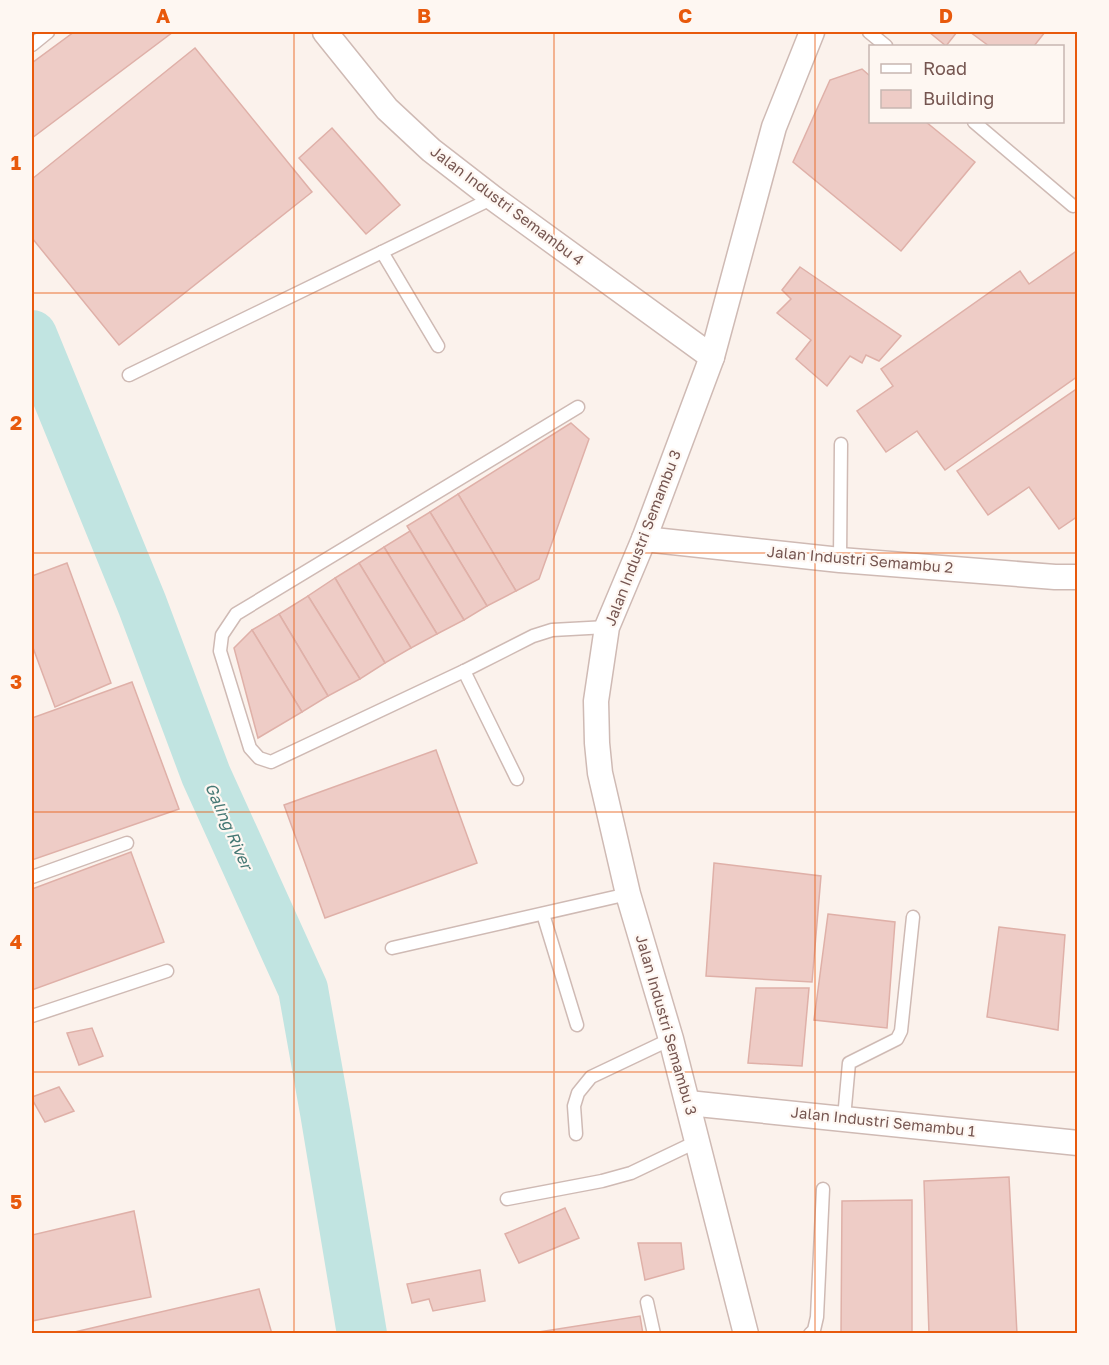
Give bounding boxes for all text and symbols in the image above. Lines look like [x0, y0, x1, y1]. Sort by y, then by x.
text: A [156, 3, 170, 27]
text: B [417, 3, 431, 27]
text: C [678, 3, 692, 27]
text: D [939, 3, 953, 27]
legend [869, 45, 1064, 123]
text: Road [923, 57, 967, 79]
text: Building [923, 87, 994, 109]
street label: Jalan Industri Semambu 4 [427, 142, 588, 269]
text: 1 [11, 150, 21, 174]
text: 2 [10, 410, 22, 434]
street label: Jalan Industri Semambu 3 [600, 447, 684, 628]
street label: Jalan Industri Semambu 2 [766, 542, 954, 576]
text: 3 [10, 669, 22, 693]
water label: Galing River [201, 780, 258, 875]
text: 4 [10, 929, 22, 953]
street label: Jalan Industri Semambu 3 [633, 932, 701, 1117]
street label: Jalan Industri Semambu 1 [790, 1102, 976, 1140]
text: 5 [10, 1189, 22, 1213]

